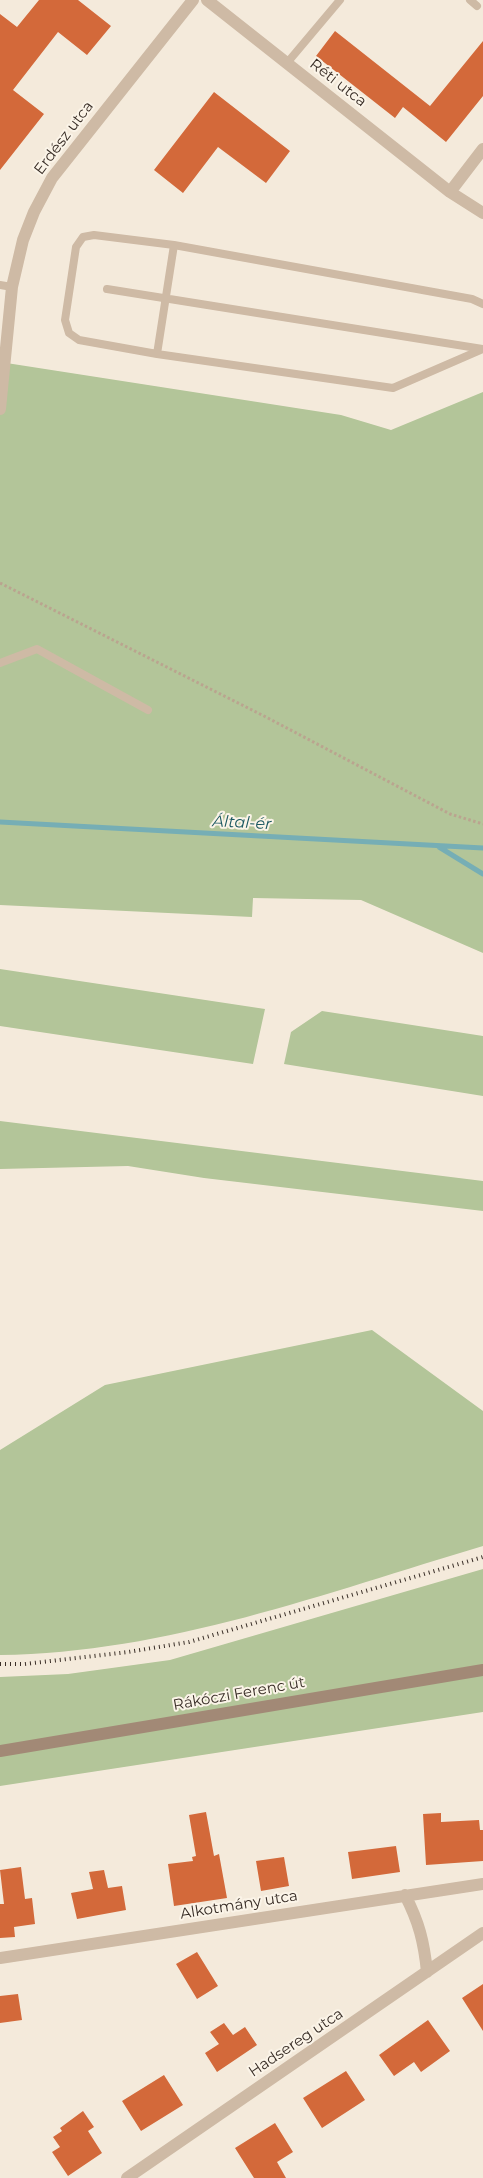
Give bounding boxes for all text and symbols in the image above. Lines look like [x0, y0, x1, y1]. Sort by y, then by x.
street label: Réti utca [306, 55, 370, 111]
street label: Erdész utca [31, 98, 97, 178]
water label: Által-ér [212, 812, 272, 834]
street label: Rákóczi Ferenc út [172, 1674, 306, 1714]
street label: Alkotmány utca [179, 1887, 299, 1923]
street label: Hadsereg utca [245, 2005, 347, 2081]

